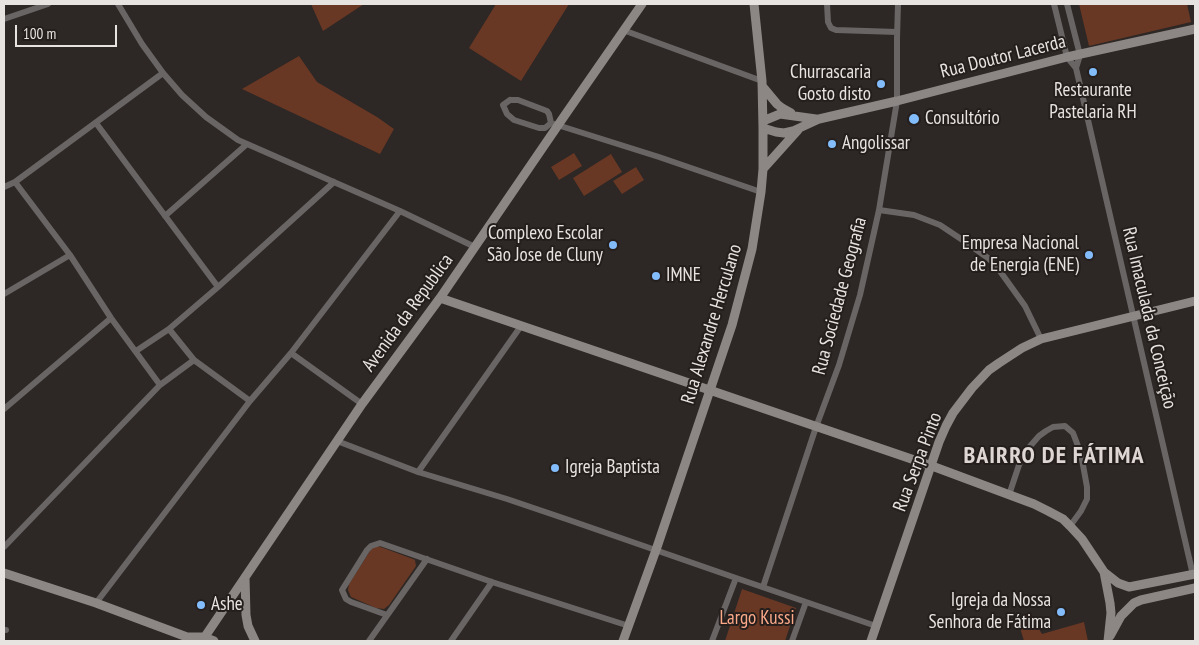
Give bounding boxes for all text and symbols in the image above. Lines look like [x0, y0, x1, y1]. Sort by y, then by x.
scale bar [18, 15, 120, 47]
text: 100 m [23, 24, 56, 43]
street label: Rua Doutor Lacerda [938, 30, 1068, 84]
place label: Churrascaria Gosto disto [790, 62, 871, 106]
marker: Restaurante Pastelaria RH [1087, 66, 1099, 78]
marker: Churrascaria Gosto disto [875, 78, 887, 90]
place label: Restaurante Pastelaria RH [1049, 80, 1137, 124]
place label: Consultório [925, 108, 1000, 130]
marker: Consultório [907, 112, 921, 126]
place label: Angolissar [842, 133, 910, 155]
marker: Angolissar [826, 138, 838, 150]
street label: Rua Sociedade Geografia [808, 215, 872, 377]
place label: Complexo Escolar São Jose de Cluny [487, 223, 603, 267]
street label: Rua Imaculada da Conceição [1117, 225, 1181, 411]
place label: Empresa Nacional de Energia (ENE) [962, 233, 1079, 277]
marker: Complexo Escolar São Jose de Cluny [607, 239, 619, 251]
street label: Rua Alexandre Herculano [677, 241, 747, 407]
marker: Empresa Nacional de Energia (ENE) [1083, 249, 1095, 261]
street label: Avenida da Republica [358, 250, 458, 376]
place label: IMNE [666, 265, 701, 287]
marker: IMNE [650, 270, 662, 282]
street label: Rua Serpa Pinto [889, 409, 947, 515]
district label: BAIRRO DE FÁTIMA [962, 442, 1146, 470]
place label: Igreja Baptista [565, 457, 660, 479]
marker: Igreja Baptista [549, 462, 561, 474]
place label: Igreja da Nossa Senhora de Fátima [928, 590, 1051, 634]
place label: Ashe [211, 594, 243, 616]
marker: Ashe [195, 599, 207, 611]
marker: Igreja da Nossa Senhora de Fátima [1055, 606, 1067, 618]
park label: Largo Kussi [719, 608, 795, 630]

